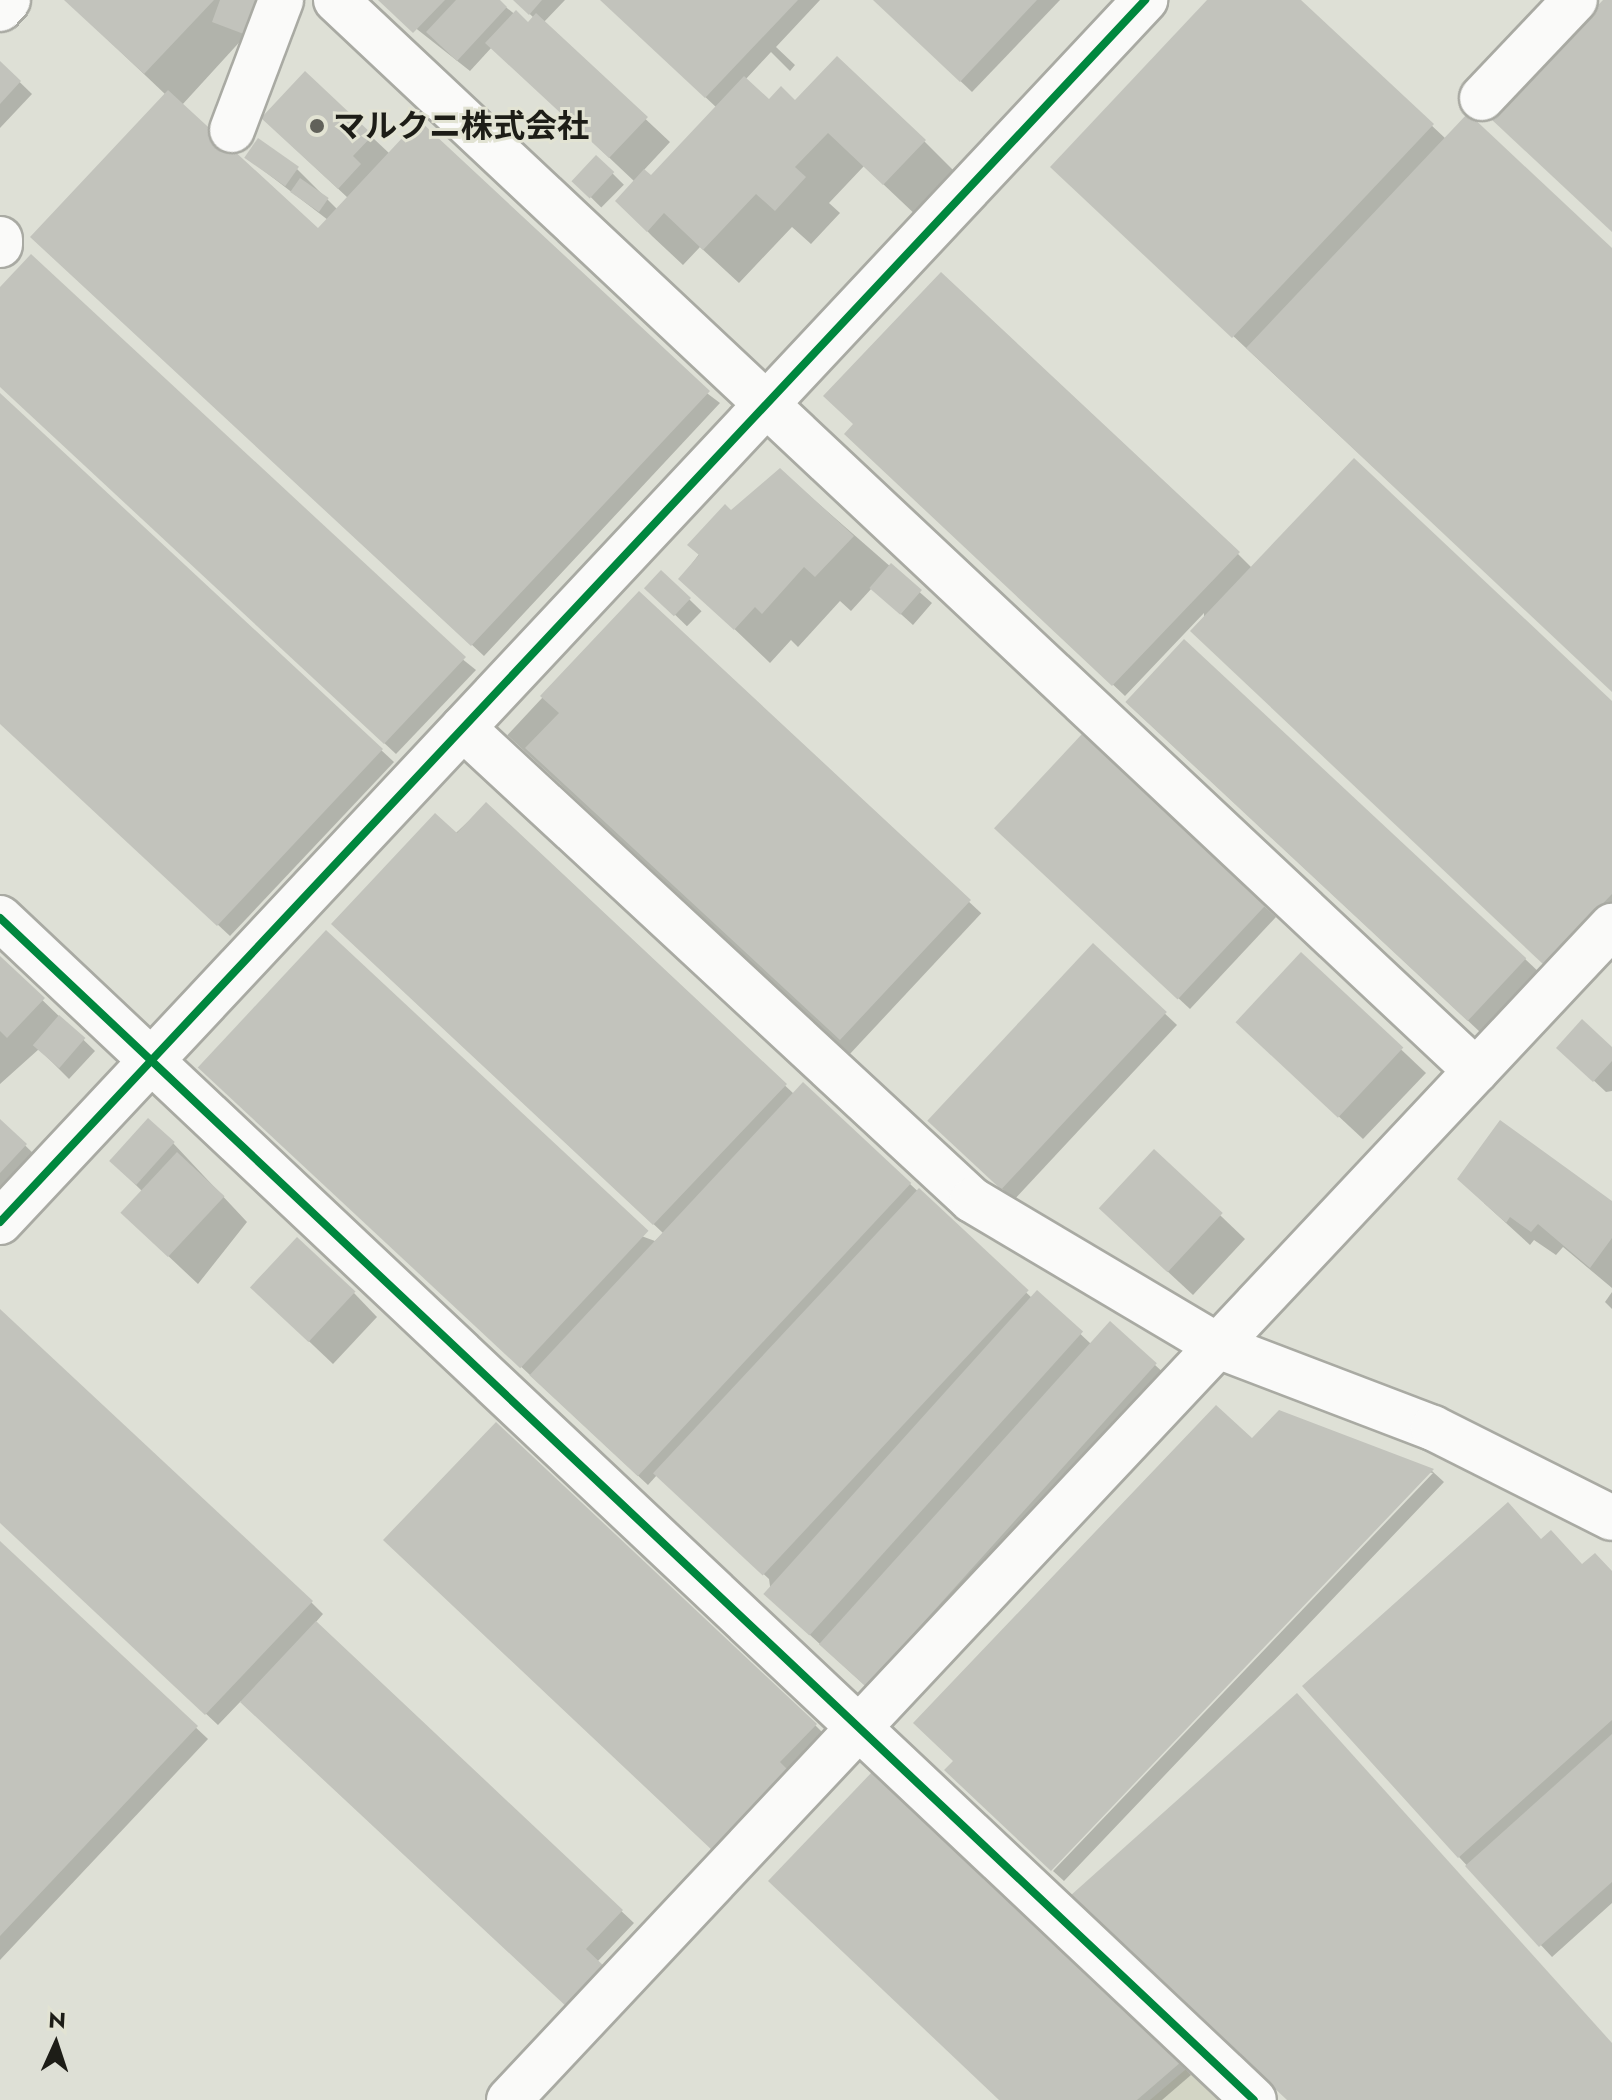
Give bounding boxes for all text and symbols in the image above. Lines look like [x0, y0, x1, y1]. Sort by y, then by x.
place label: マルクニ株式会社 [333, 107, 589, 145]
marker: マルクニ株式会社 [308, 117, 326, 135]
north arrow [16, 2004, 96, 2084]
text: N [48, 2004, 67, 2036]

